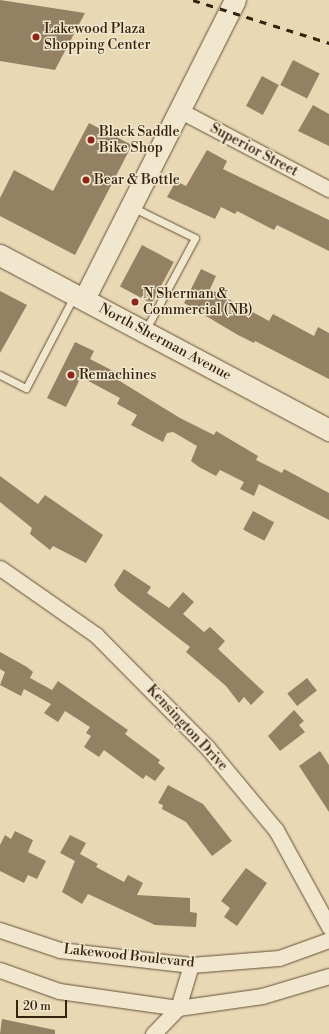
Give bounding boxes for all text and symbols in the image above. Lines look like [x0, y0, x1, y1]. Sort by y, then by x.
place label: Lakewood Plaza Shopping Center [44, 21, 151, 54]
marker: Lakewood Plaza Shopping Center [31, 32, 41, 42]
street label: Superior Street [207, 120, 301, 180]
place label: Black Saddle Bike Shop [99, 124, 180, 156]
marker: Black Saddle Bike Shop [86, 135, 96, 145]
place label: Bear & Bottle [94, 172, 180, 188]
marker: Bear & Bottle [81, 175, 91, 185]
place label: N Sherman & Commercial (NB) [143, 286, 253, 318]
marker: N Sherman & Commercial (NB) [130, 297, 140, 307]
street label: North Sherman Avenue [96, 300, 234, 384]
place label: Remachines [79, 367, 156, 383]
marker: Remachines [66, 370, 76, 380]
street label: Kensington Drive [143, 682, 231, 774]
street label: Lakewood Boulevard [63, 941, 195, 971]
scale bar [18, 992, 69, 1018]
text: 20 m [23, 999, 51, 1014]

